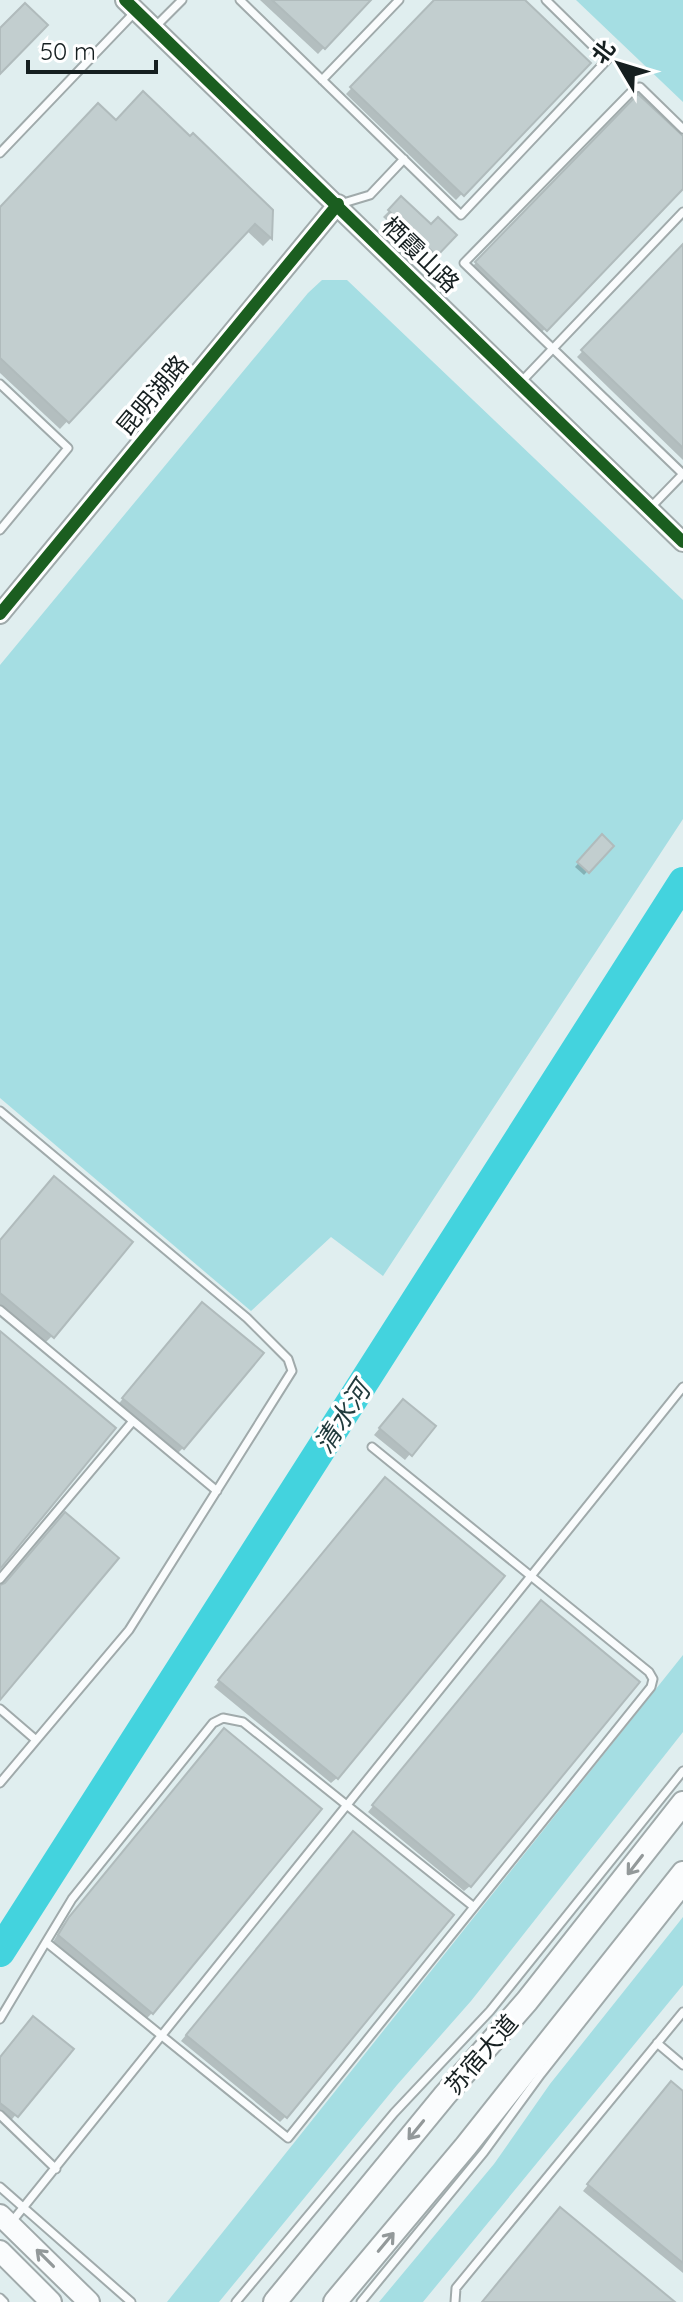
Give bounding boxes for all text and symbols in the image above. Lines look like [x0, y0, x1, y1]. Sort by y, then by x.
scale bar [28, 24, 156, 74]
north arrow [579, 24, 659, 104]
text: 北 [585, 34, 621, 69]
text: 50 m [40, 36, 96, 66]
street label: 栖霞山路 [376, 210, 466, 298]
street label: 昆明湖路 [110, 349, 194, 441]
water label: 清水河 [307, 1371, 380, 1459]
one-way arrow [626, 1854, 643, 1875]
street label: 苏宿大道 [438, 2008, 524, 2100]
one-way arrow [407, 2119, 425, 2140]
one-way arrow [377, 2233, 395, 2253]
one-way arrow [35, 2248, 54, 2268]

